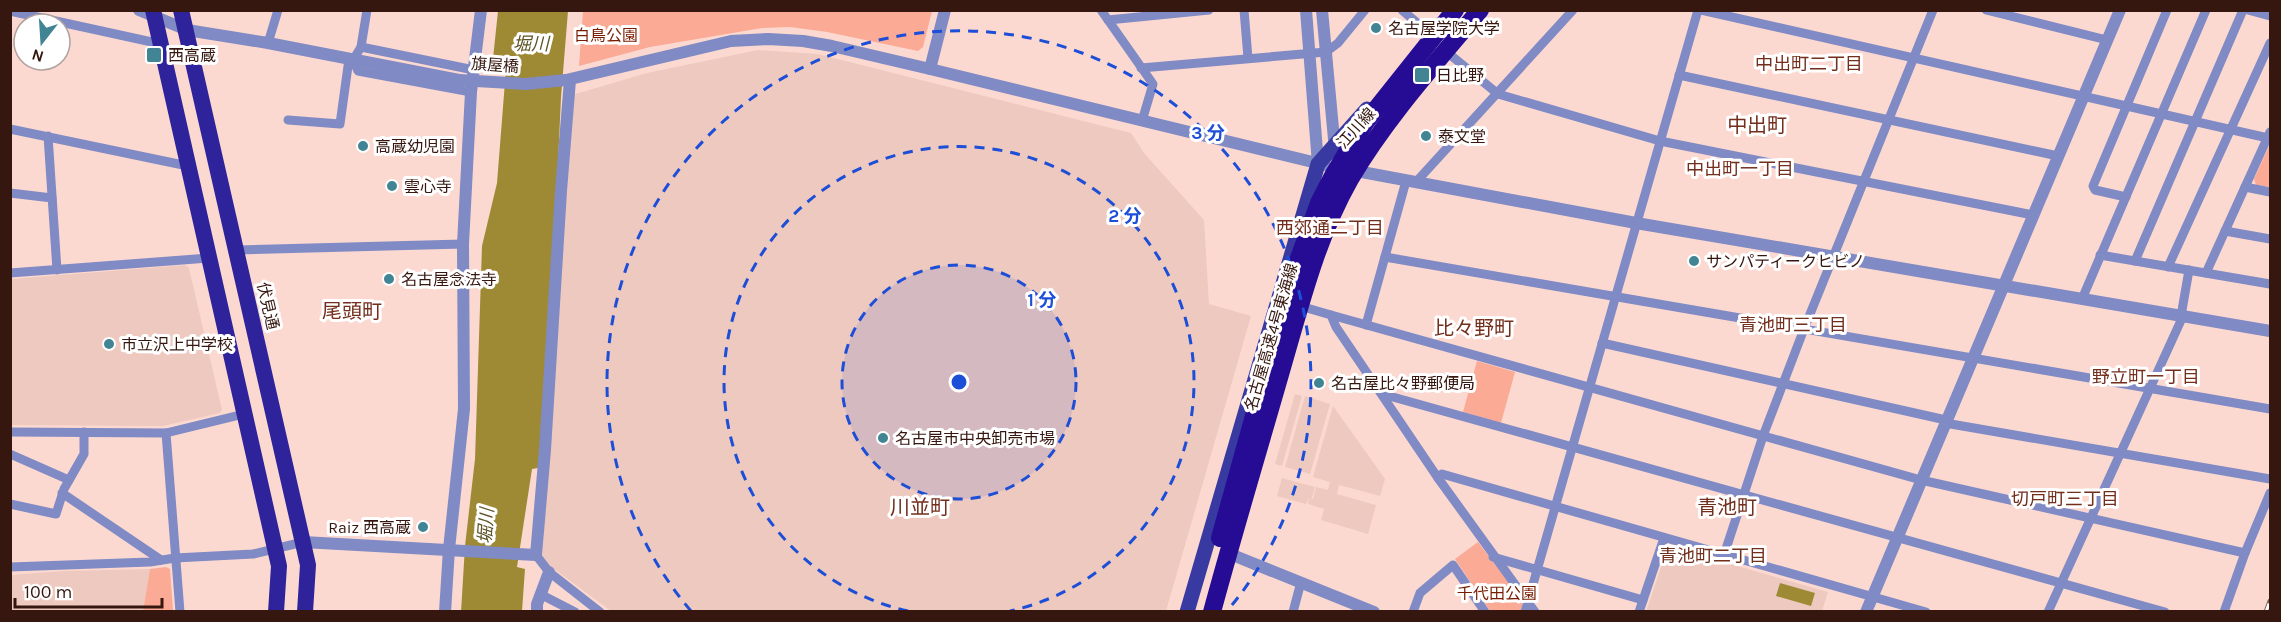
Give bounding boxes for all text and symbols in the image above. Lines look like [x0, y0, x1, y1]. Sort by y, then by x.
north arrow [12, 12, 72, 72]
place label: 名古屋学院大学 [1388, 19, 1500, 38]
marker: 名古屋学院大学 [1369, 21, 1383, 35]
park label: 白鳥公園 [574, 26, 638, 45]
water label: 堀川 [513, 33, 551, 55]
text: N [29, 45, 46, 67]
marker: 西高蔵 [145, 46, 163, 64]
place label: 西高蔵 [168, 46, 216, 65]
district label: 中出町二丁目 [1755, 53, 1863, 75]
street label: 旗屋橋 [470, 54, 520, 76]
marker: 日比野 [1413, 66, 1431, 84]
place label: 日比野 [1436, 66, 1484, 85]
street label: 江川線 [1333, 104, 1379, 152]
district label: 中出町 [1727, 114, 1787, 137]
text: 3 分 [1191, 122, 1225, 144]
place label: 泰文堂 [1438, 127, 1486, 146]
marker: 泰文堂 [1419, 129, 1433, 143]
place label: 高蔵幼児園 [375, 137, 455, 156]
marker: 高蔵幼児園 [356, 139, 370, 153]
district label: 中出町一丁目 [1686, 158, 1794, 180]
place label: 雲心寺 [404, 177, 452, 196]
marker: 雲心寺 [385, 179, 399, 193]
text: 2 分 [1108, 205, 1142, 227]
district label: 西郊通二丁目 [1276, 217, 1384, 239]
place label: サンパティークヒビノ [1706, 252, 1865, 271]
marker: サンパティークヒビノ [1687, 254, 1701, 268]
street label: 名古屋高速4号東海線 [1241, 261, 1301, 413]
place label: 名古屋念法寺 [401, 270, 497, 289]
marker: 名古屋念法寺 [382, 272, 396, 286]
street label: 伏見通 [253, 280, 283, 332]
text: 1 分 [1028, 289, 1056, 311]
district label: 尾頭町 [322, 300, 382, 323]
district label: 青池町三丁目 [1739, 314, 1847, 336]
district label: 比々野町 [1434, 317, 1514, 340]
place label: 市立沢上中学校 [121, 335, 233, 354]
marker: 市立沢上中学校 [102, 337, 116, 351]
district label: 野立町一丁目 [2092, 366, 2200, 388]
centre of rings [949, 372, 969, 392]
place label: 名古屋比々野郵便局 [1331, 374, 1475, 393]
marker: 名古屋比々野郵便局 [1312, 376, 1326, 390]
place label: 名古屋市中央卸売市場 [895, 429, 1055, 448]
marker: 名古屋市中央卸売市場 [876, 431, 890, 445]
district label: 切戸町三丁目 [2011, 488, 2119, 510]
district label: 川並町 [890, 496, 950, 519]
district label: 青池町 [1697, 496, 1757, 519]
water label: 堀川 [474, 505, 498, 545]
place label: Raiz 西高蔵 [328, 518, 411, 537]
marker: Raiz 西高蔵 [416, 520, 430, 534]
district label: 青池町二丁目 [1659, 545, 1767, 567]
scale bar [15, 571, 162, 609]
text: 100 m [24, 581, 72, 603]
park label: 千代田公園 [1457, 584, 1537, 603]

